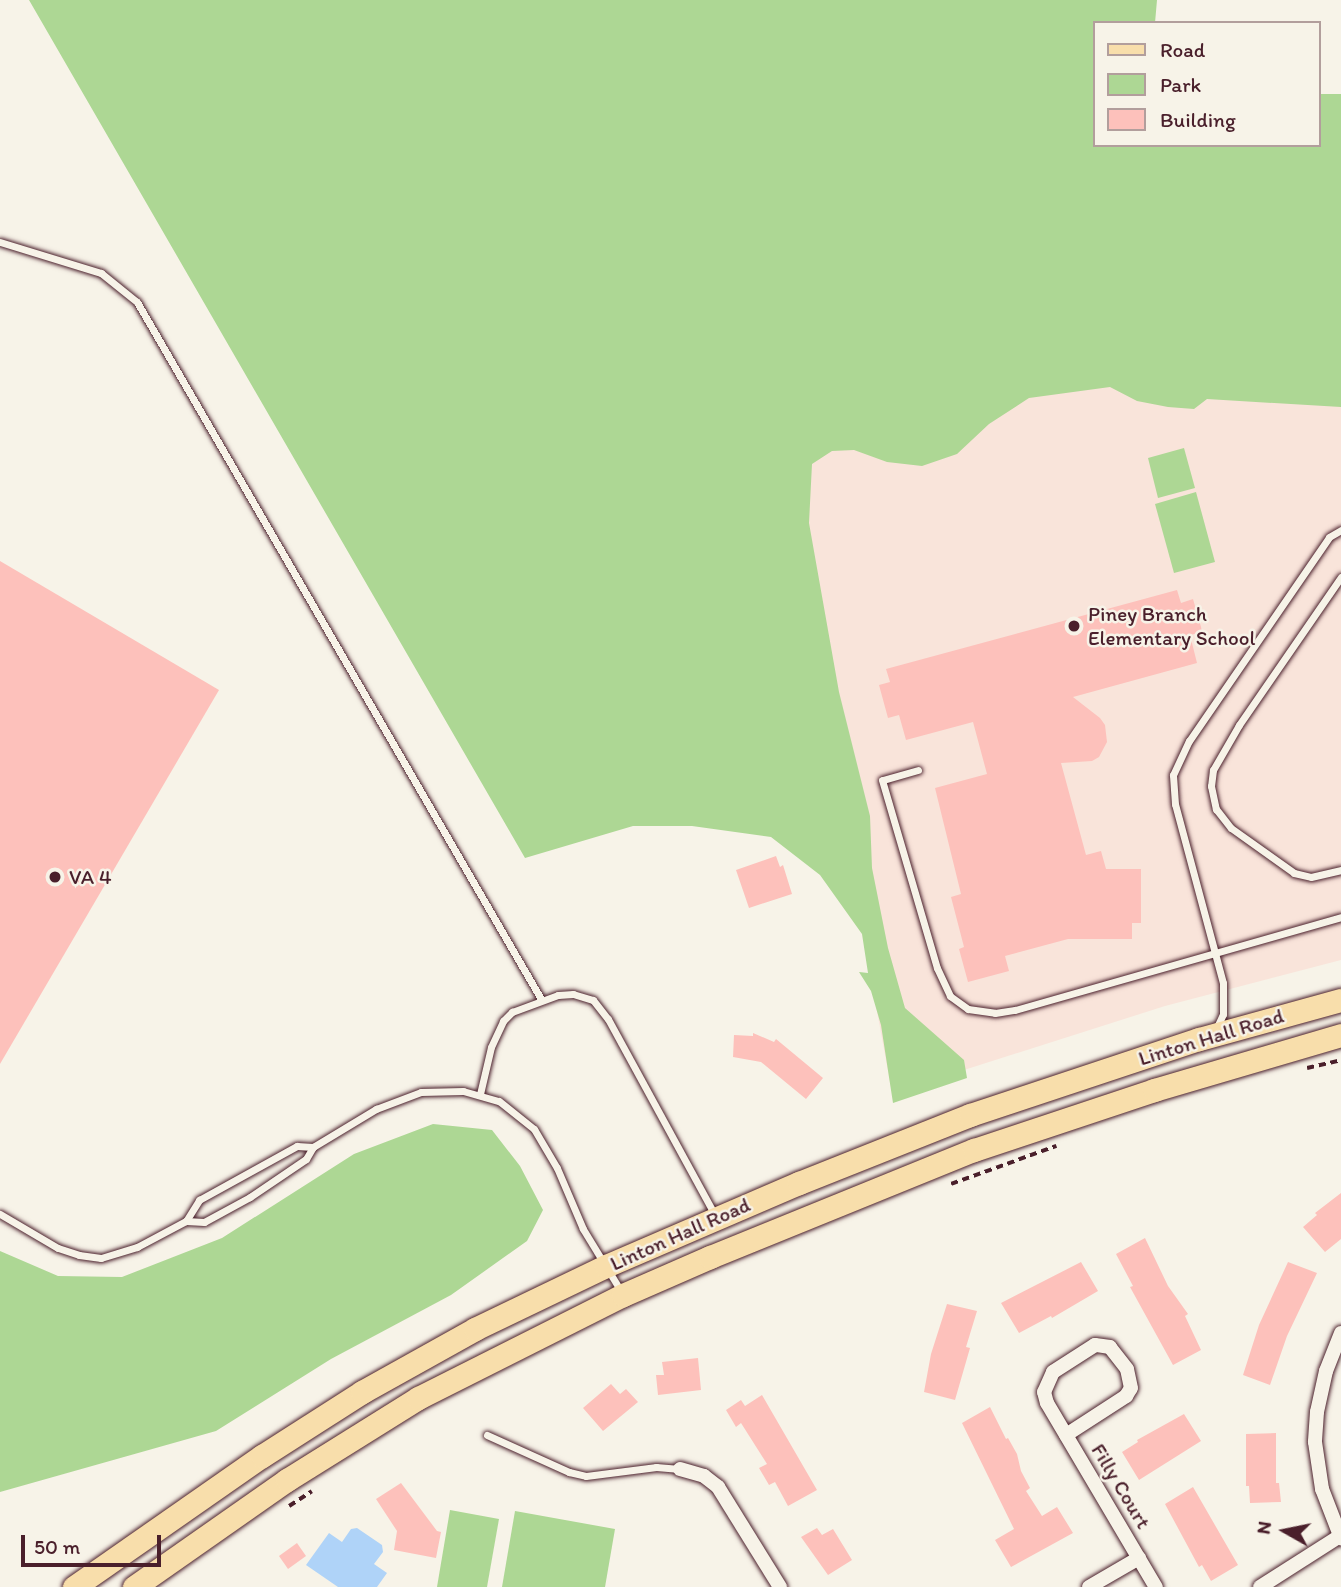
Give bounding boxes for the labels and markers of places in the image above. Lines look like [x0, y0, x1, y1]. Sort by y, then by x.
place label: Piney Branch Elementary School [1088, 601, 1255, 651]
marker: Piney Branch Elementary School [1066, 618, 1082, 634]
place label: VA 4 [69, 864, 112, 890]
marker: VA 4 [47, 869, 63, 885]

